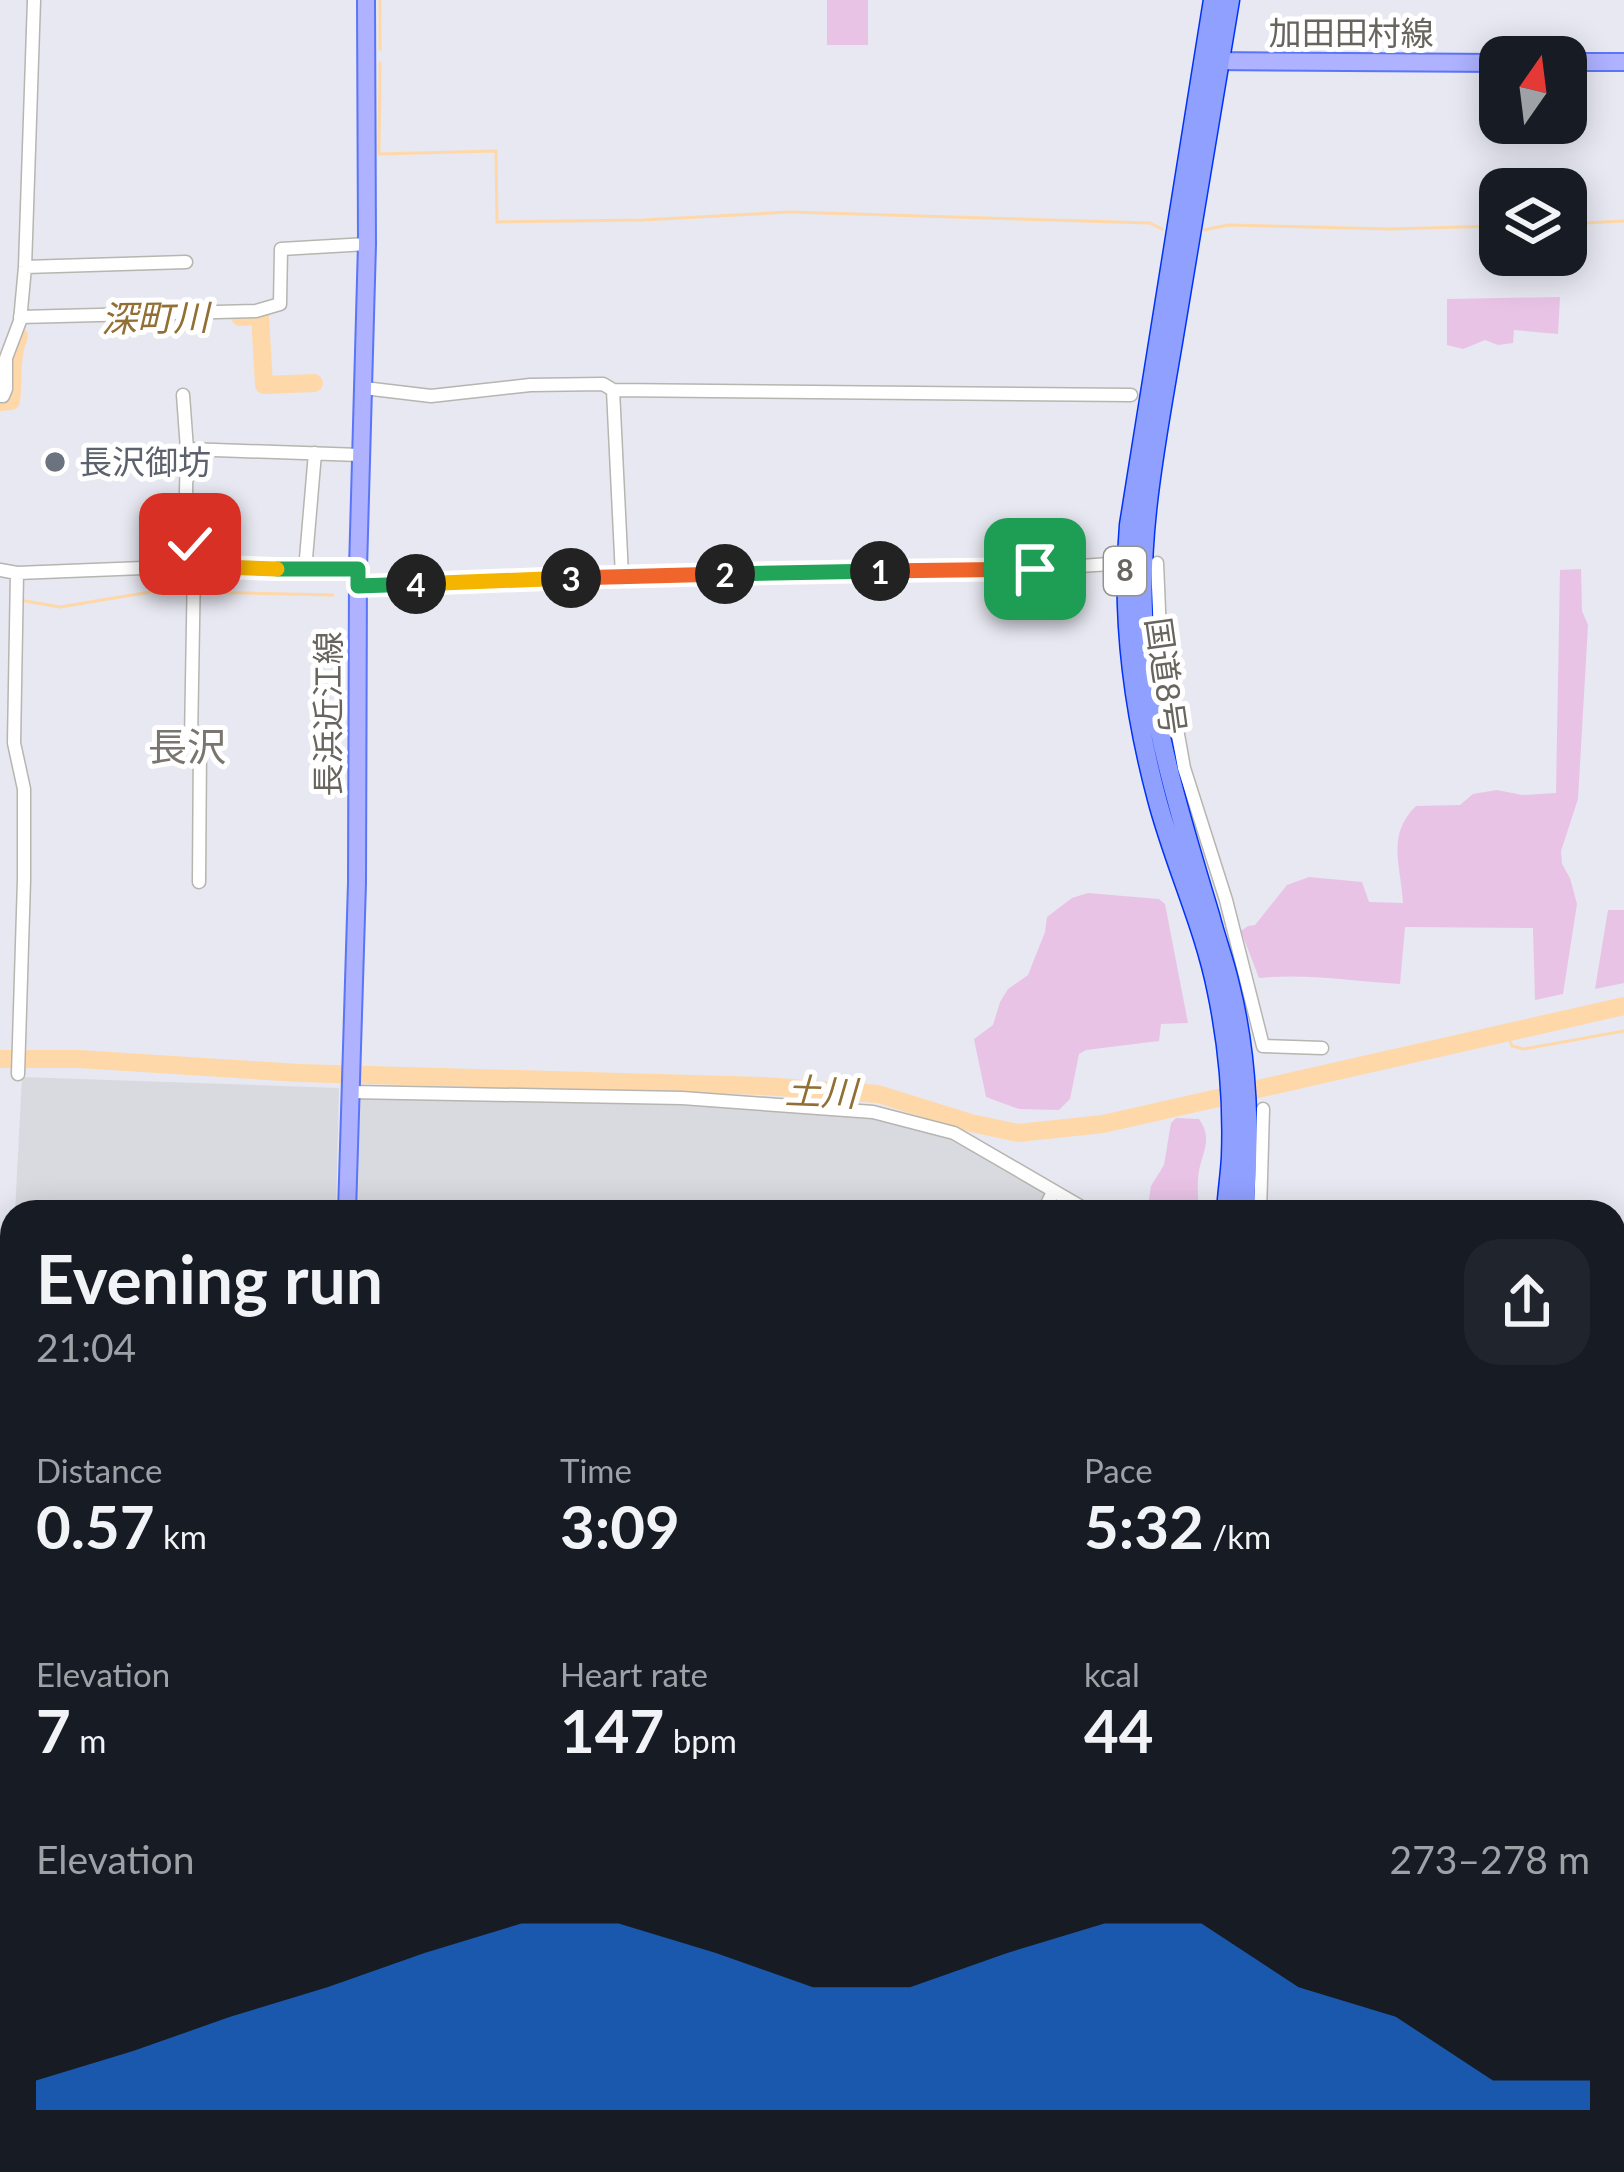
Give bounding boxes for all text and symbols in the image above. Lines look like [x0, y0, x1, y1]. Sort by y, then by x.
street label: 加田田村線 [1269, 12, 1434, 52]
north arrow [1479, 36, 1587, 144]
map controls [1479, 36, 1587, 276]
button: layers [1479, 168, 1587, 276]
water label: 深町川 [101, 294, 213, 340]
place label: 長沢御坊 [79, 441, 211, 481]
marker: 長沢御坊 [42, 449, 68, 475]
pin [139, 493, 241, 595]
icon: check [157, 511, 223, 577]
pin [984, 518, 1086, 620]
icon: arrive [1002, 536, 1068, 602]
pin: 1 [850, 541, 910, 601]
pin: 2 [695, 544, 755, 604]
road number: 8 [1104, 547, 1146, 595]
pin: 3 [541, 548, 601, 608]
text: 1 [870, 551, 890, 591]
pin: 4 [386, 554, 446, 614]
text: 2 [715, 554, 735, 594]
text: 3 [561, 558, 581, 598]
text: 4 [406, 564, 426, 604]
street label: 国道8号 [1139, 615, 1195, 737]
street label: 長浜近江線 [307, 632, 347, 797]
district label: 長沢 [148, 723, 226, 769]
water label: 土川 [784, 1068, 862, 1114]
text: Evening run [36, 1239, 383, 1318]
button: share [1464, 1239, 1590, 1365]
text: 21:04 [36, 1324, 136, 1370]
text: Distance [36, 1450, 163, 1490]
text: Time [560, 1450, 632, 1490]
text: Pace [1084, 1450, 1153, 1490]
text: 0.57 [36, 1490, 155, 1562]
text: 3:09 [560, 1490, 680, 1562]
text: 5:32 [1084, 1490, 1204, 1562]
text: km [155, 1516, 207, 1556]
text: /km [1204, 1516, 1271, 1556]
text: Elevation [36, 1654, 170, 1694]
text: Heart rate [560, 1654, 708, 1694]
text: kcal [1084, 1654, 1140, 1694]
text: 7 [36, 1694, 71, 1766]
text: 147 [560, 1694, 664, 1766]
text: 44 [1084, 1694, 1154, 1766]
text: m [71, 1720, 106, 1760]
text: bpm [664, 1720, 737, 1760]
text: Elevation [36, 1836, 194, 1882]
text: 273–278 m [1390, 1836, 1590, 1882]

